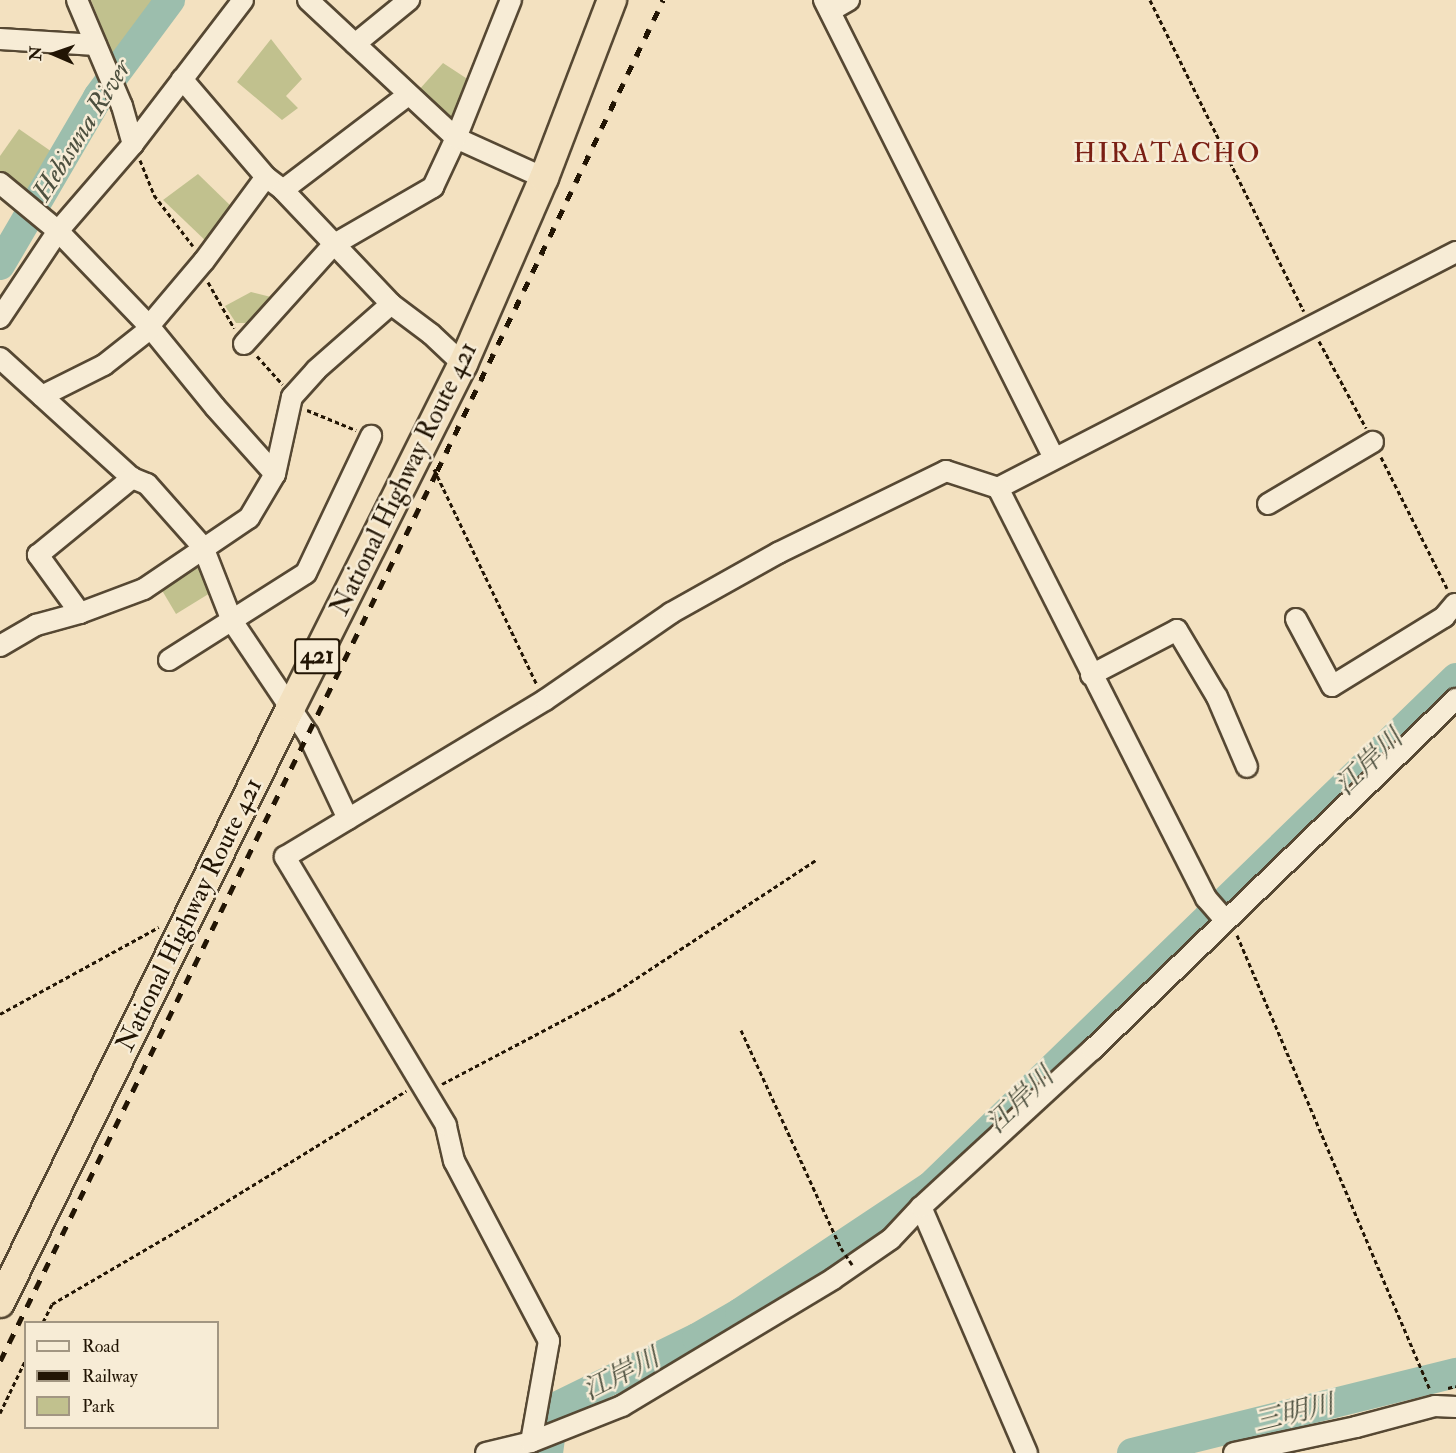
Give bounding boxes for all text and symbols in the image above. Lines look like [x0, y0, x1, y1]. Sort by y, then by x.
north arrow [24, 24, 84, 84]
text: N [26, 46, 46, 61]
water label: Hebisuna River [26, 53, 138, 207]
district label: HIRATACHO [1073, 137, 1261, 171]
street label: National Highway Route 421 [325, 337, 485, 621]
road number: 421 [293, 635, 341, 677]
water label: 江岸川 [1329, 722, 1409, 802]
street label: National Highway Route 421 [110, 773, 270, 1057]
water label: 江岸川 [980, 1060, 1060, 1140]
legend [24, 1321, 219, 1429]
text: Road [82, 1335, 120, 1358]
water label: 江岸川 [578, 1341, 664, 1407]
text: Railway [82, 1365, 138, 1388]
water label: 三明川 [1251, 1387, 1337, 1439]
text: Park [82, 1395, 115, 1418]

